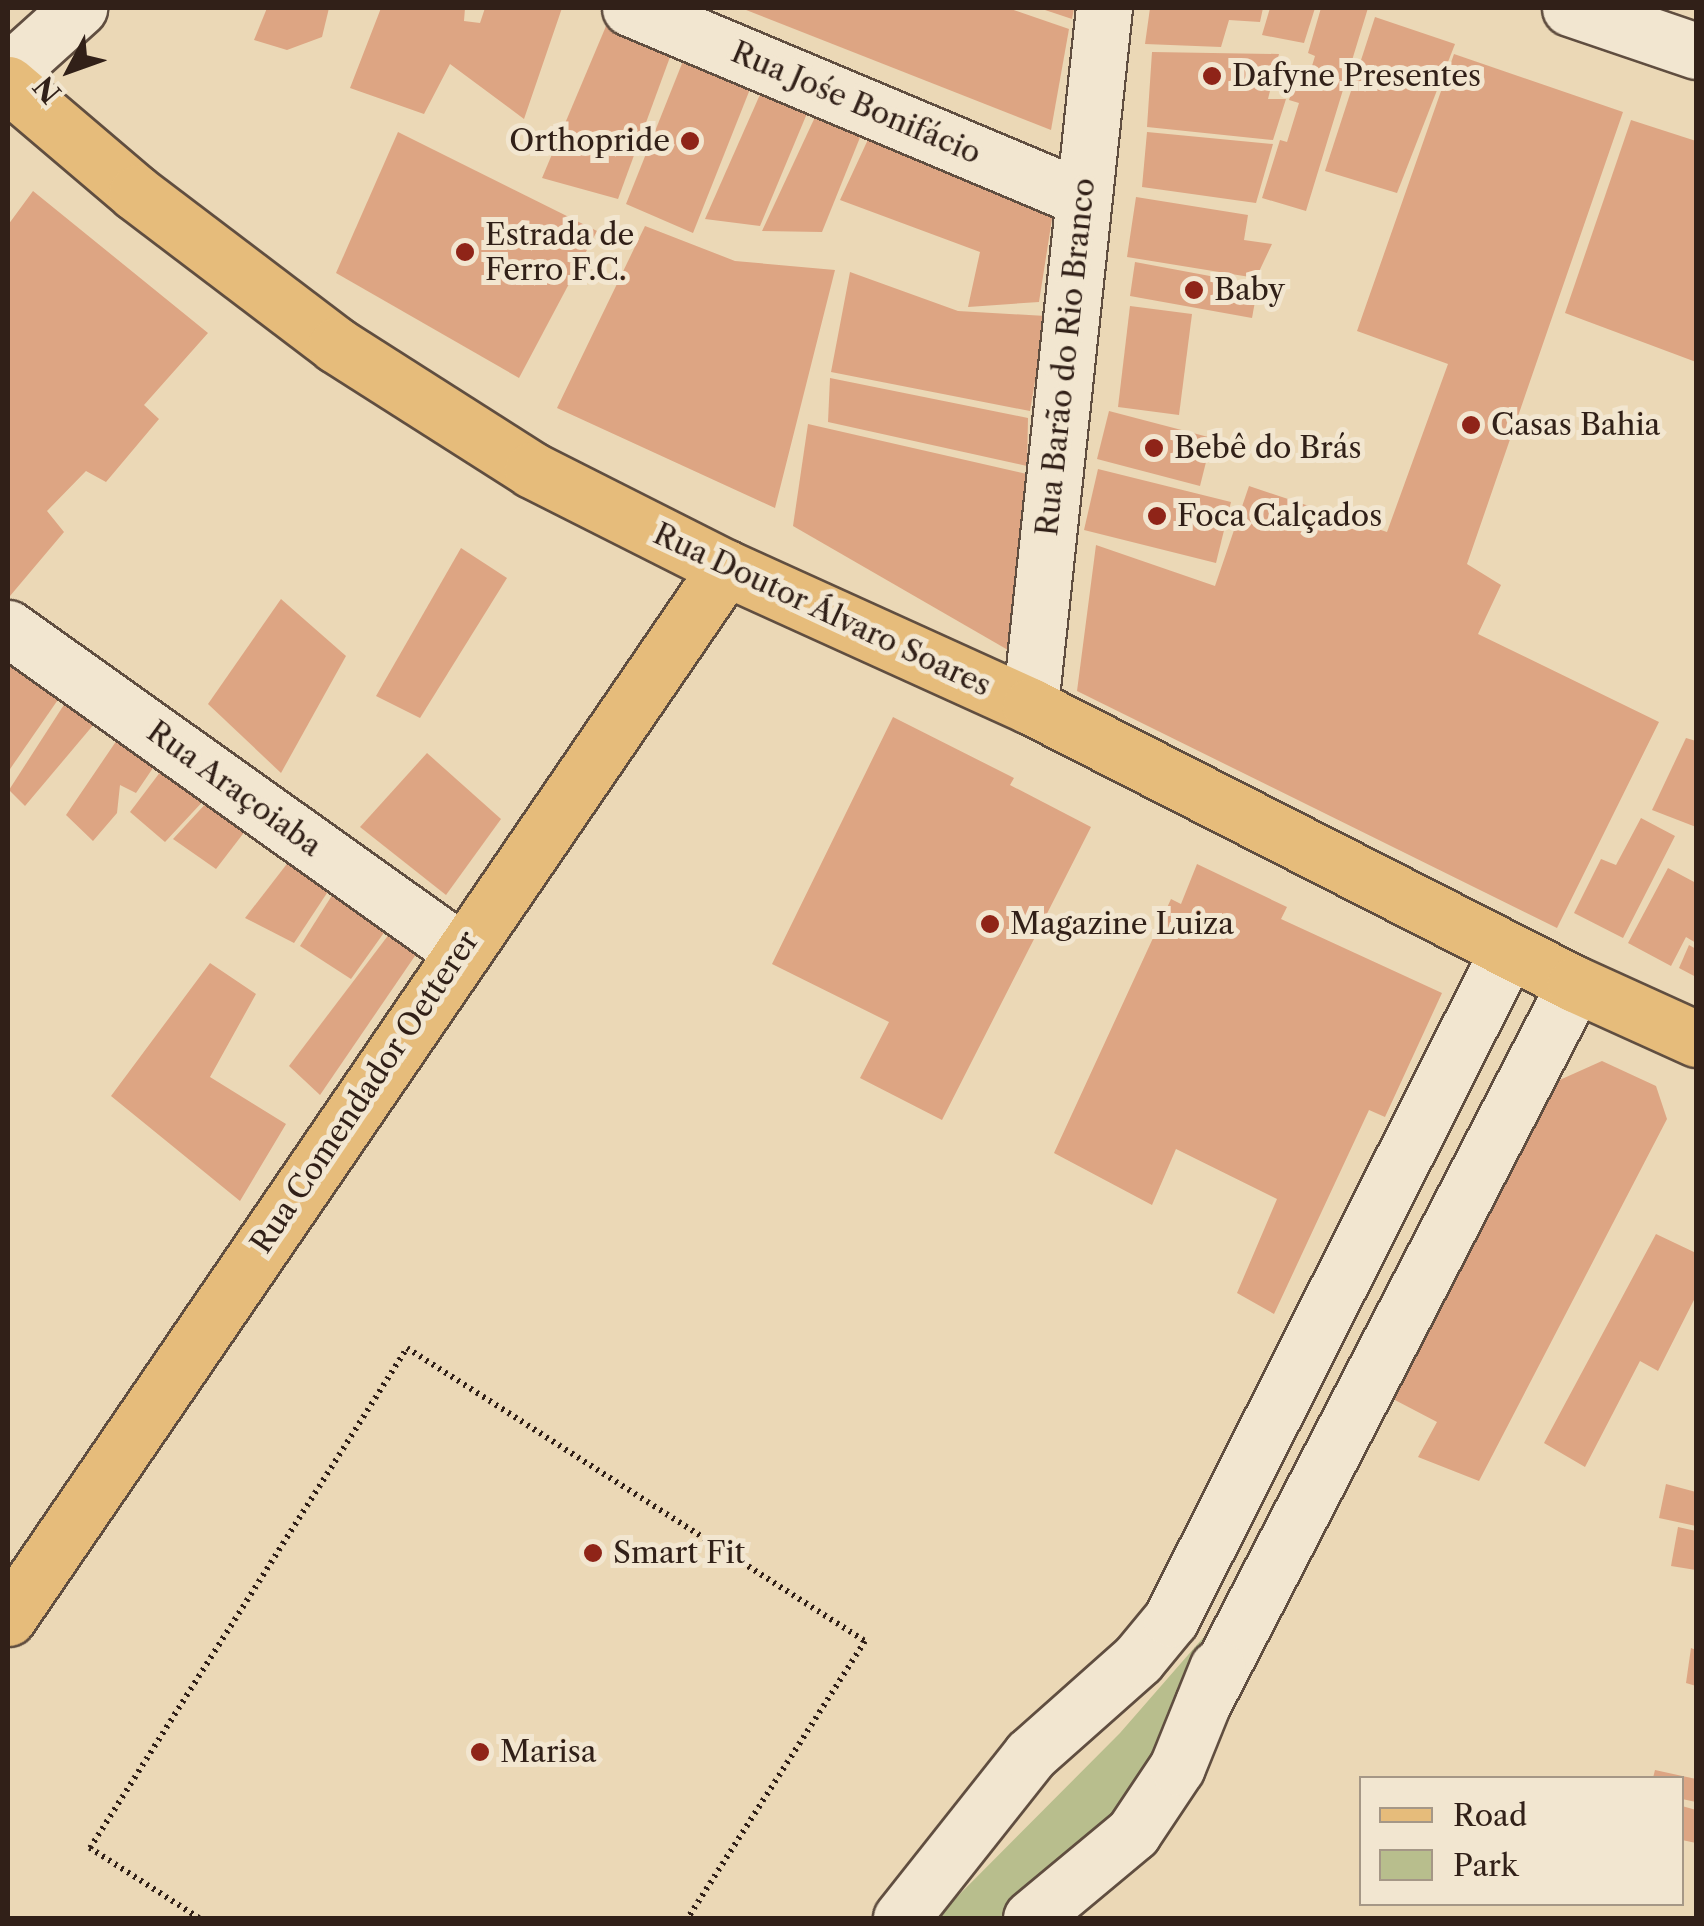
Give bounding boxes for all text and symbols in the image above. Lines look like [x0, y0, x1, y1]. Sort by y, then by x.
north arrow [20, 20, 120, 120]
street label: Rua Jośe Bonifácio [726, 34, 986, 172]
place label: Dafyne Presentes [1232, 58, 1481, 94]
marker: Dafyne Presentes [1201, 65, 1223, 87]
text: N [27, 69, 68, 110]
place label: Orthopride [509, 123, 670, 159]
marker: Orthopride [679, 130, 701, 152]
street label: Rua Barão do Rio Branco [1029, 176, 1103, 538]
place label: Estrada de Ferro F.C. [485, 217, 635, 288]
marker: Estrada de Ferro F.C. [454, 241, 476, 263]
place label: Baby [1214, 272, 1285, 308]
marker: Baby [1183, 279, 1205, 301]
place label: Casas Bahia [1491, 407, 1660, 443]
marker: Casas Bahia [1460, 414, 1482, 436]
place label: Bebê do Brás [1174, 430, 1362, 466]
marker: Bebê do Brás [1143, 437, 1165, 459]
place label: Foca Calçados [1177, 498, 1383, 534]
marker: Foca Calçados [1146, 505, 1168, 527]
street label: Rua Doutor Álvaro Soares [647, 515, 997, 705]
street label: Rua Araçoiaba [139, 713, 329, 865]
place label: Magazine Luiza [1010, 906, 1234, 942]
marker: Magazine Luiza [979, 913, 1001, 935]
street label: Rua Comendador Oetterer [243, 924, 487, 1260]
place label: Smart Fit [613, 1535, 745, 1571]
marker: Smart Fit [582, 1542, 604, 1564]
place label: Marisa [500, 1734, 597, 1770]
marker: Marisa [469, 1741, 491, 1763]
legend [1359, 1776, 1684, 1906]
text: Road [1453, 1797, 1527, 1834]
text: Park [1453, 1847, 1518, 1884]

